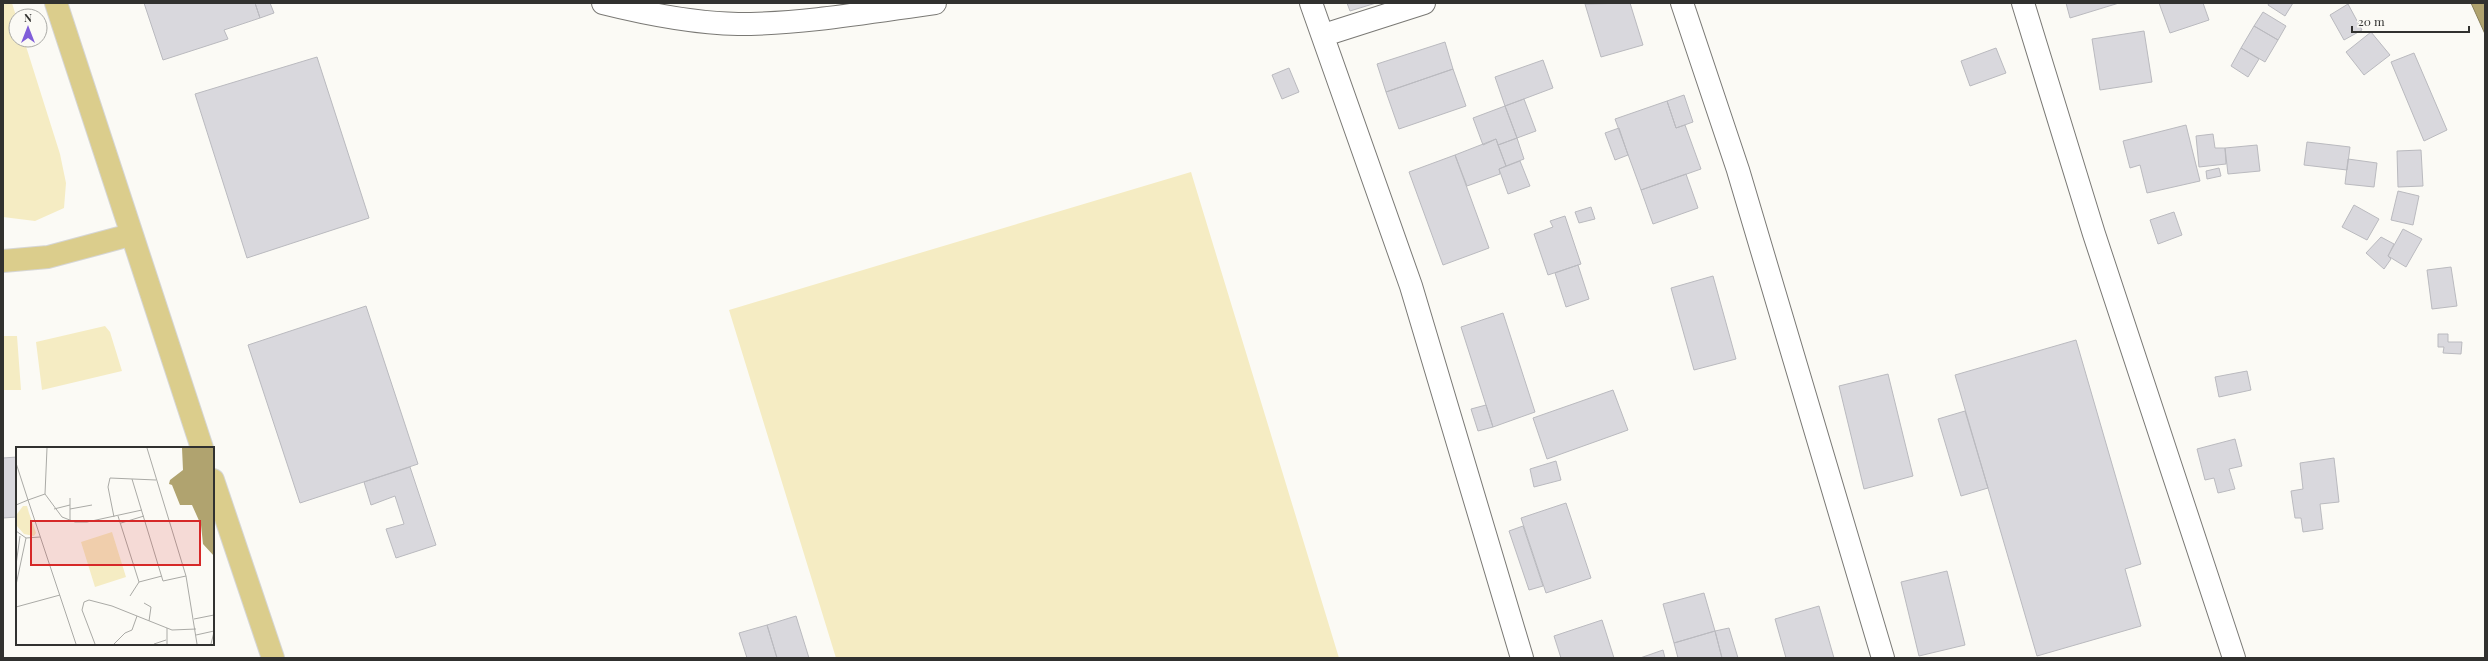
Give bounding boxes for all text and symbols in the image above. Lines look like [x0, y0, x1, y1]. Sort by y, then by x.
north arrow [8, 8, 48, 48]
scale bar [2352, 8, 2469, 34]
text: N [24, 10, 32, 25]
text: 20 m [2358, 13, 2385, 29]
inset map [16, 447, 214, 645]

